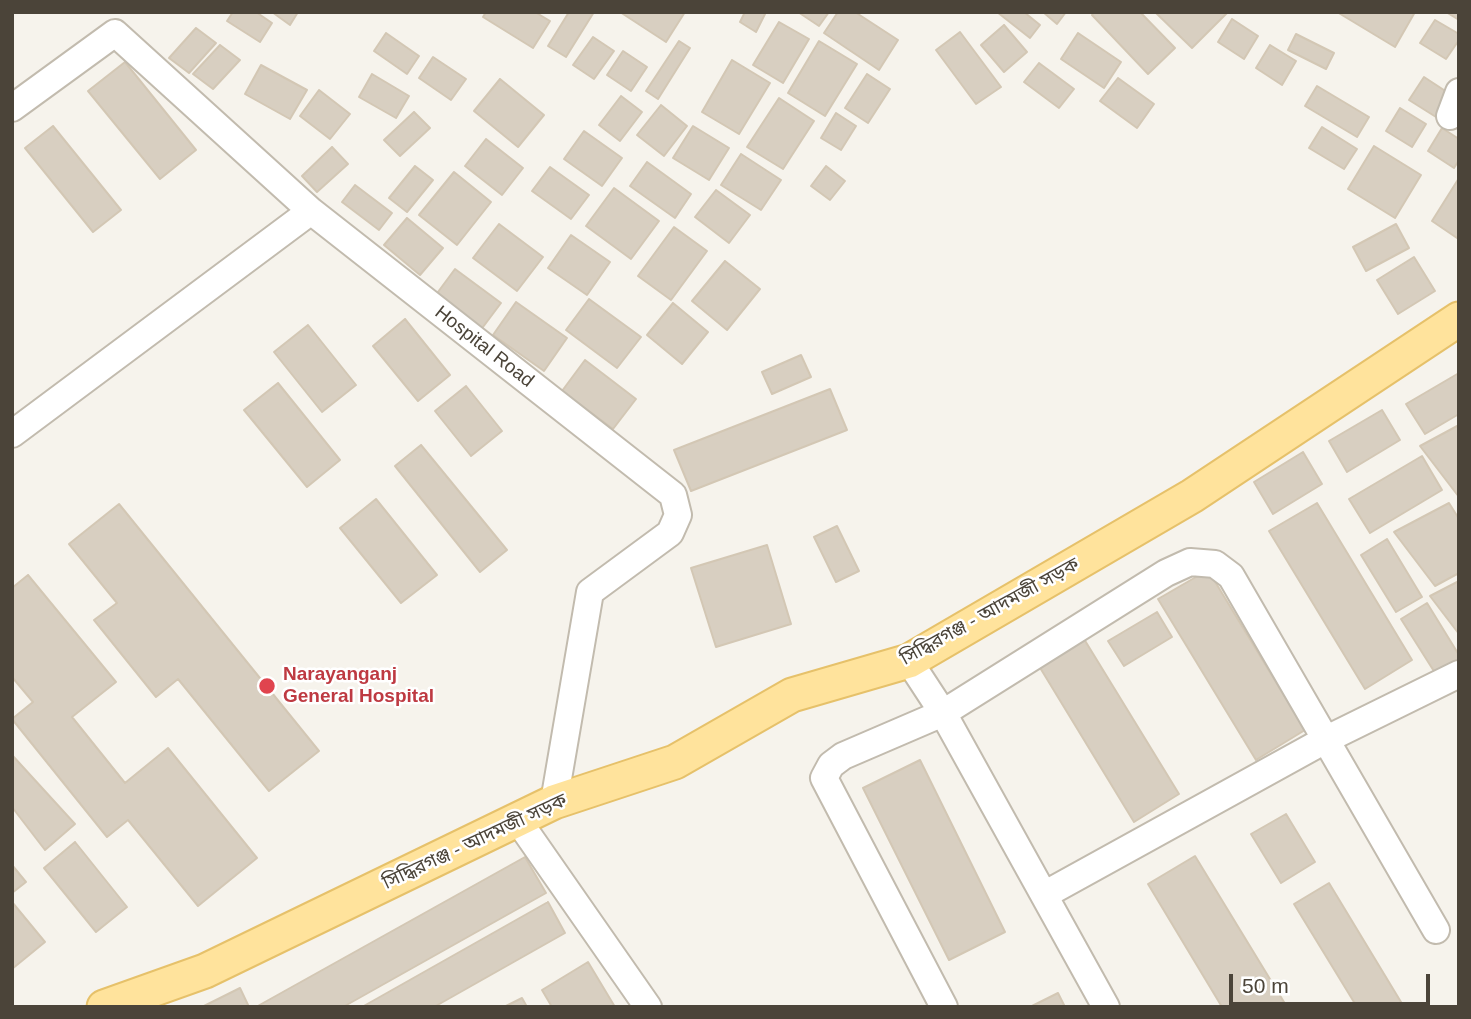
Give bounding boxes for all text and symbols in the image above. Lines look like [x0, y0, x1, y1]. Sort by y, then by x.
street label: Hospital Road [430, 301, 538, 393]
street label: সিদ্ধিরগঞ্জ - আদমজী সড়ক [897, 553, 1083, 671]
place label: Narayanganj General Hospital [283, 664, 434, 708]
marker: Narayanganj General Hospital [257, 676, 277, 696]
street label: সিদ্ধিরগঞ্জ - আদমজী সড়ক [379, 789, 571, 895]
scale bar [1233, 960, 1434, 1004]
text: 50 m [1242, 974, 1289, 997]

